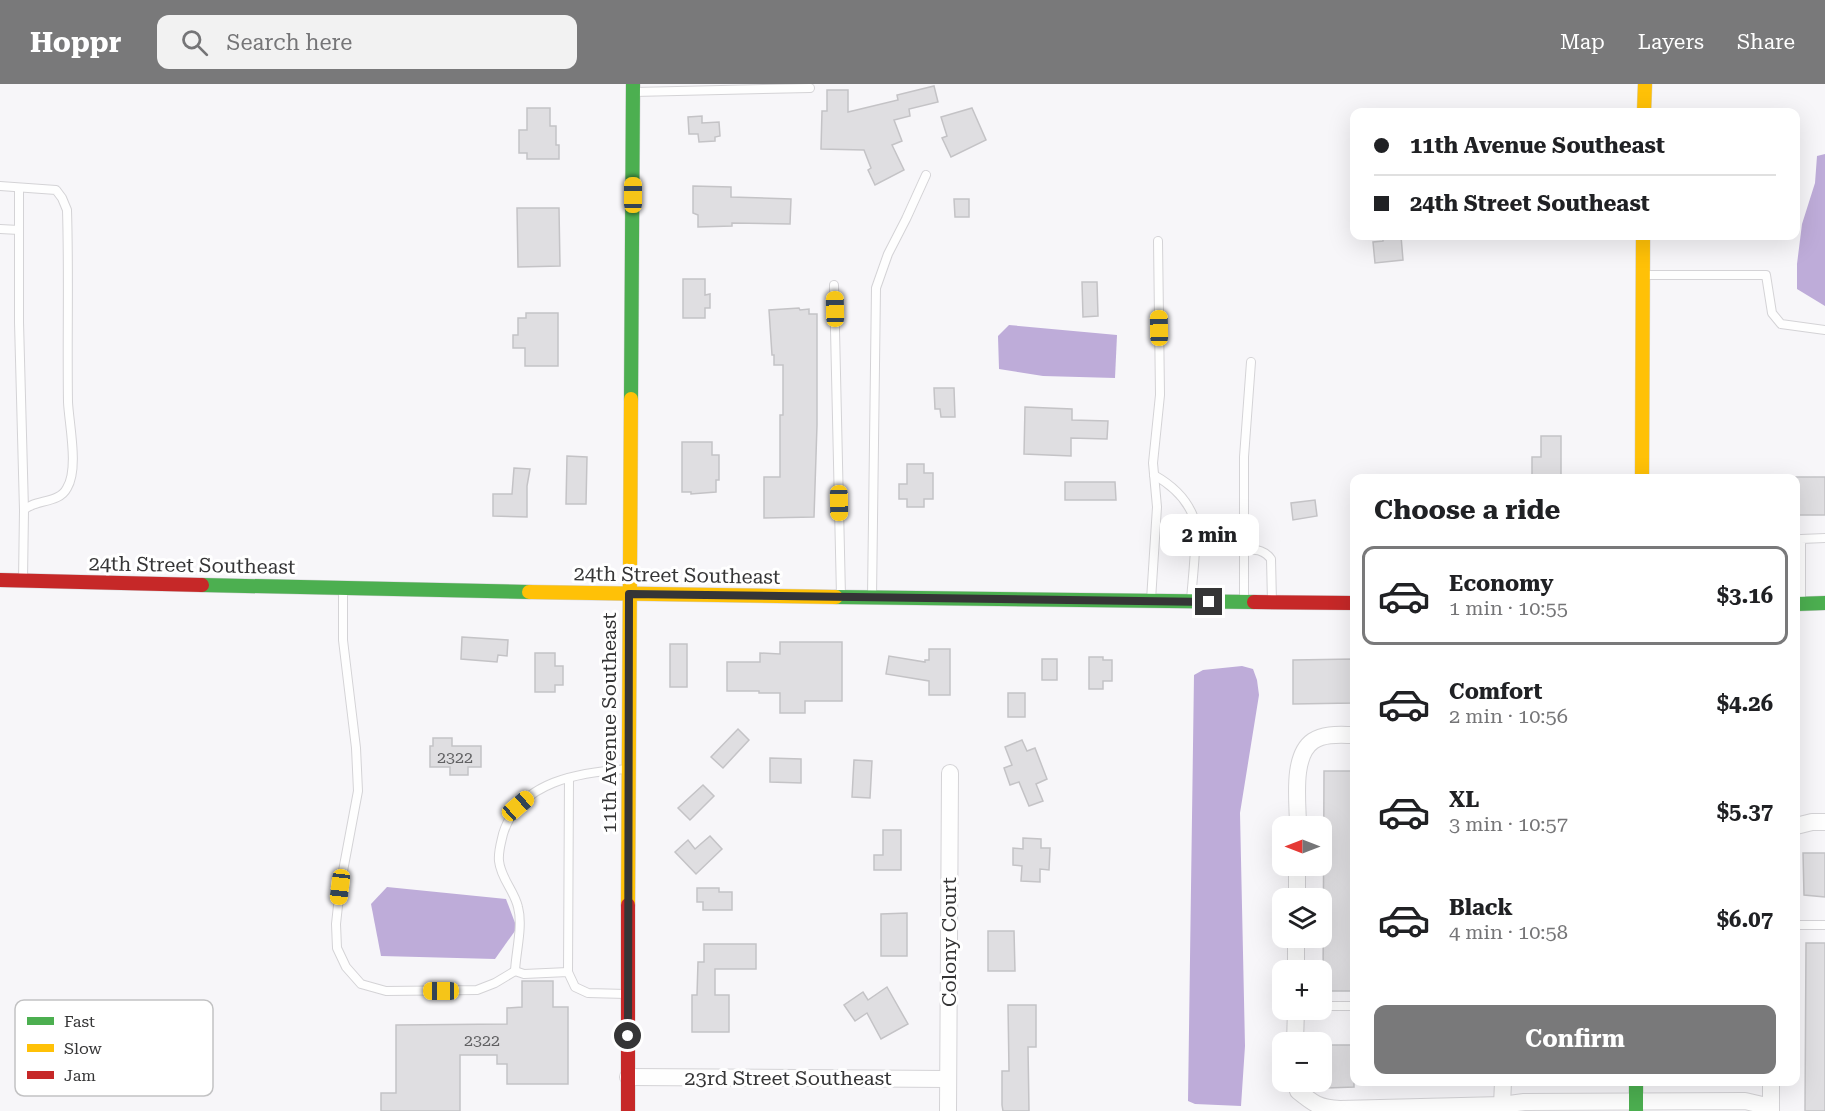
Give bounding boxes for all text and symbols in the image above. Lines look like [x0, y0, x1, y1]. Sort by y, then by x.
search box [157, 15, 577, 69]
text: Hoppr [30, 26, 121, 59]
icon: search [178, 26, 211, 59]
text: Search here [226, 30, 352, 55]
text: Map [1560, 30, 1605, 54]
text: Layers [1638, 30, 1704, 54]
text: Share [1737, 30, 1795, 54]
text: 11th Avenue Southeast [1410, 133, 1665, 158]
car [624, 177, 642, 213]
text: 24th Street Southeast [1410, 191, 1650, 216]
car [826, 291, 844, 327]
car [1150, 310, 1168, 346]
car [830, 485, 848, 521]
text: Choose a ride [1374, 494, 1560, 526]
callout: 2 min [1160, 515, 1258, 557]
text: 2 min [1182, 523, 1237, 547]
street label: 24th Street Southeast [88, 551, 296, 579]
street label: 24th Street Southeast [573, 561, 781, 589]
icon: car [1377, 569, 1431, 623]
text: Economy [1449, 571, 1553, 596]
text: $3.16 [1717, 583, 1773, 608]
route end [1195, 588, 1222, 615]
text: 1 min · 10:55 [1449, 596, 1568, 620]
street label: 11th Avenue Southeast [597, 612, 621, 834]
icon: car [1377, 677, 1431, 731]
text: Comfort [1449, 679, 1542, 704]
text: $4.26 [1717, 691, 1773, 716]
text: 2 min · 10:56 [1449, 704, 1568, 728]
house number: 2322 [437, 748, 473, 767]
icon: car [1377, 785, 1431, 839]
car [499, 787, 537, 825]
text: XL [1449, 787, 1479, 812]
text: $5.37 [1717, 799, 1773, 824]
text: 3 min · 10:57 [1449, 812, 1568, 836]
north arrow [1272, 816, 1332, 876]
map controls [1272, 816, 1332, 1092]
car [329, 868, 351, 906]
street label: Colony Court [937, 876, 961, 1007]
button: layers [1272, 888, 1332, 948]
icon: car [1377, 893, 1431, 947]
text: Black [1449, 895, 1513, 920]
text: $6.07 [1717, 907, 1773, 932]
text: 4 min · 10:58 [1449, 920, 1568, 944]
button: + [1272, 960, 1332, 1020]
car [423, 982, 459, 1000]
legend [15, 1000, 213, 1096]
button: Confirm [1374, 1005, 1776, 1074]
text: Fast [64, 1012, 95, 1031]
route start [614, 1022, 641, 1049]
house number: 2322 [464, 1031, 500, 1050]
button: − [1272, 1032, 1332, 1092]
text: Slow [64, 1039, 102, 1058]
text: Jam [64, 1066, 96, 1085]
street label: 23rd Street Southeast [684, 1066, 892, 1090]

